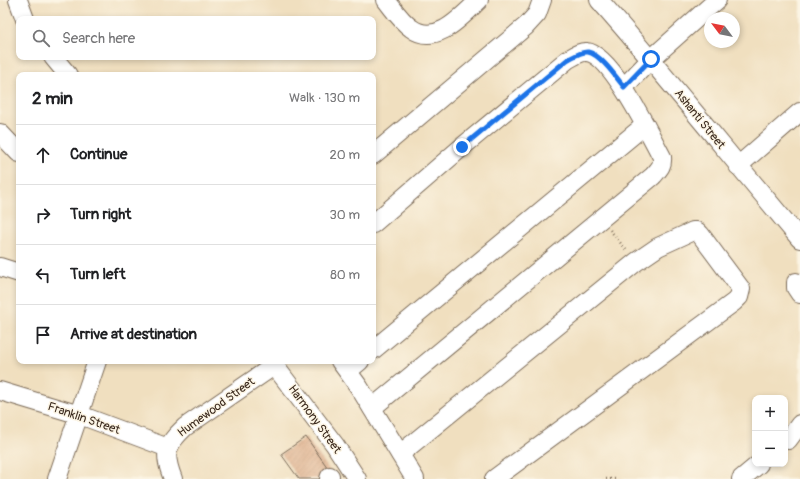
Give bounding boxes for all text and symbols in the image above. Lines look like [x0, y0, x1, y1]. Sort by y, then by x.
north arrow [704, 12, 740, 48]
search box [16, 16, 376, 60]
icon: search [30, 27, 52, 49]
text: Search here [62, 29, 135, 48]
route start [642, 50, 660, 68]
street label: Ashanti Street [671, 86, 728, 152]
text: 2 min [32, 88, 73, 109]
text: Walk · 130 m [289, 90, 360, 106]
route end [453, 138, 471, 156]
icon: ahead [32, 144, 54, 166]
text: Continue [70, 145, 128, 164]
text: 20 m [329, 147, 360, 163]
icon: right [32, 204, 54, 226]
text: Turn right [70, 205, 131, 224]
text: 30 m [330, 207, 360, 223]
icon: left [32, 264, 54, 286]
text: Turn left [70, 265, 126, 284]
text: 80 m [330, 267, 360, 283]
icon: arrive [32, 324, 54, 346]
text: Arrive at destination [70, 325, 197, 344]
street label: Humewood Street [175, 374, 258, 440]
street label: Harmony Street [285, 382, 345, 457]
map controls [752, 395, 788, 467]
button: + [752, 395, 788, 431]
street label: Franklin Street [46, 399, 122, 438]
button: − [752, 431, 788, 467]

